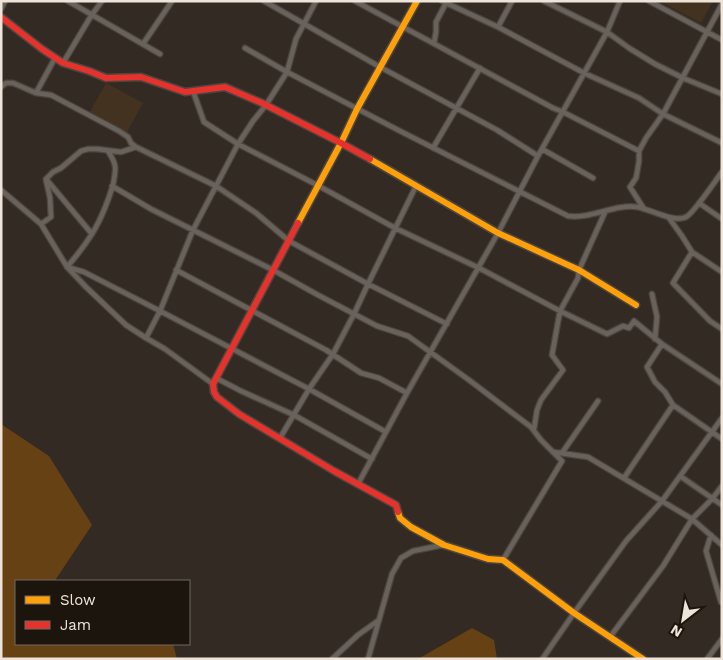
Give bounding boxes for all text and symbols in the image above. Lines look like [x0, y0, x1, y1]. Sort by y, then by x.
legend [15, 580, 190, 645]
text: Slow [60, 591, 96, 609]
north arrow [658, 595, 708, 645]
text: Jam [60, 616, 91, 634]
text: N [668, 622, 685, 641]

